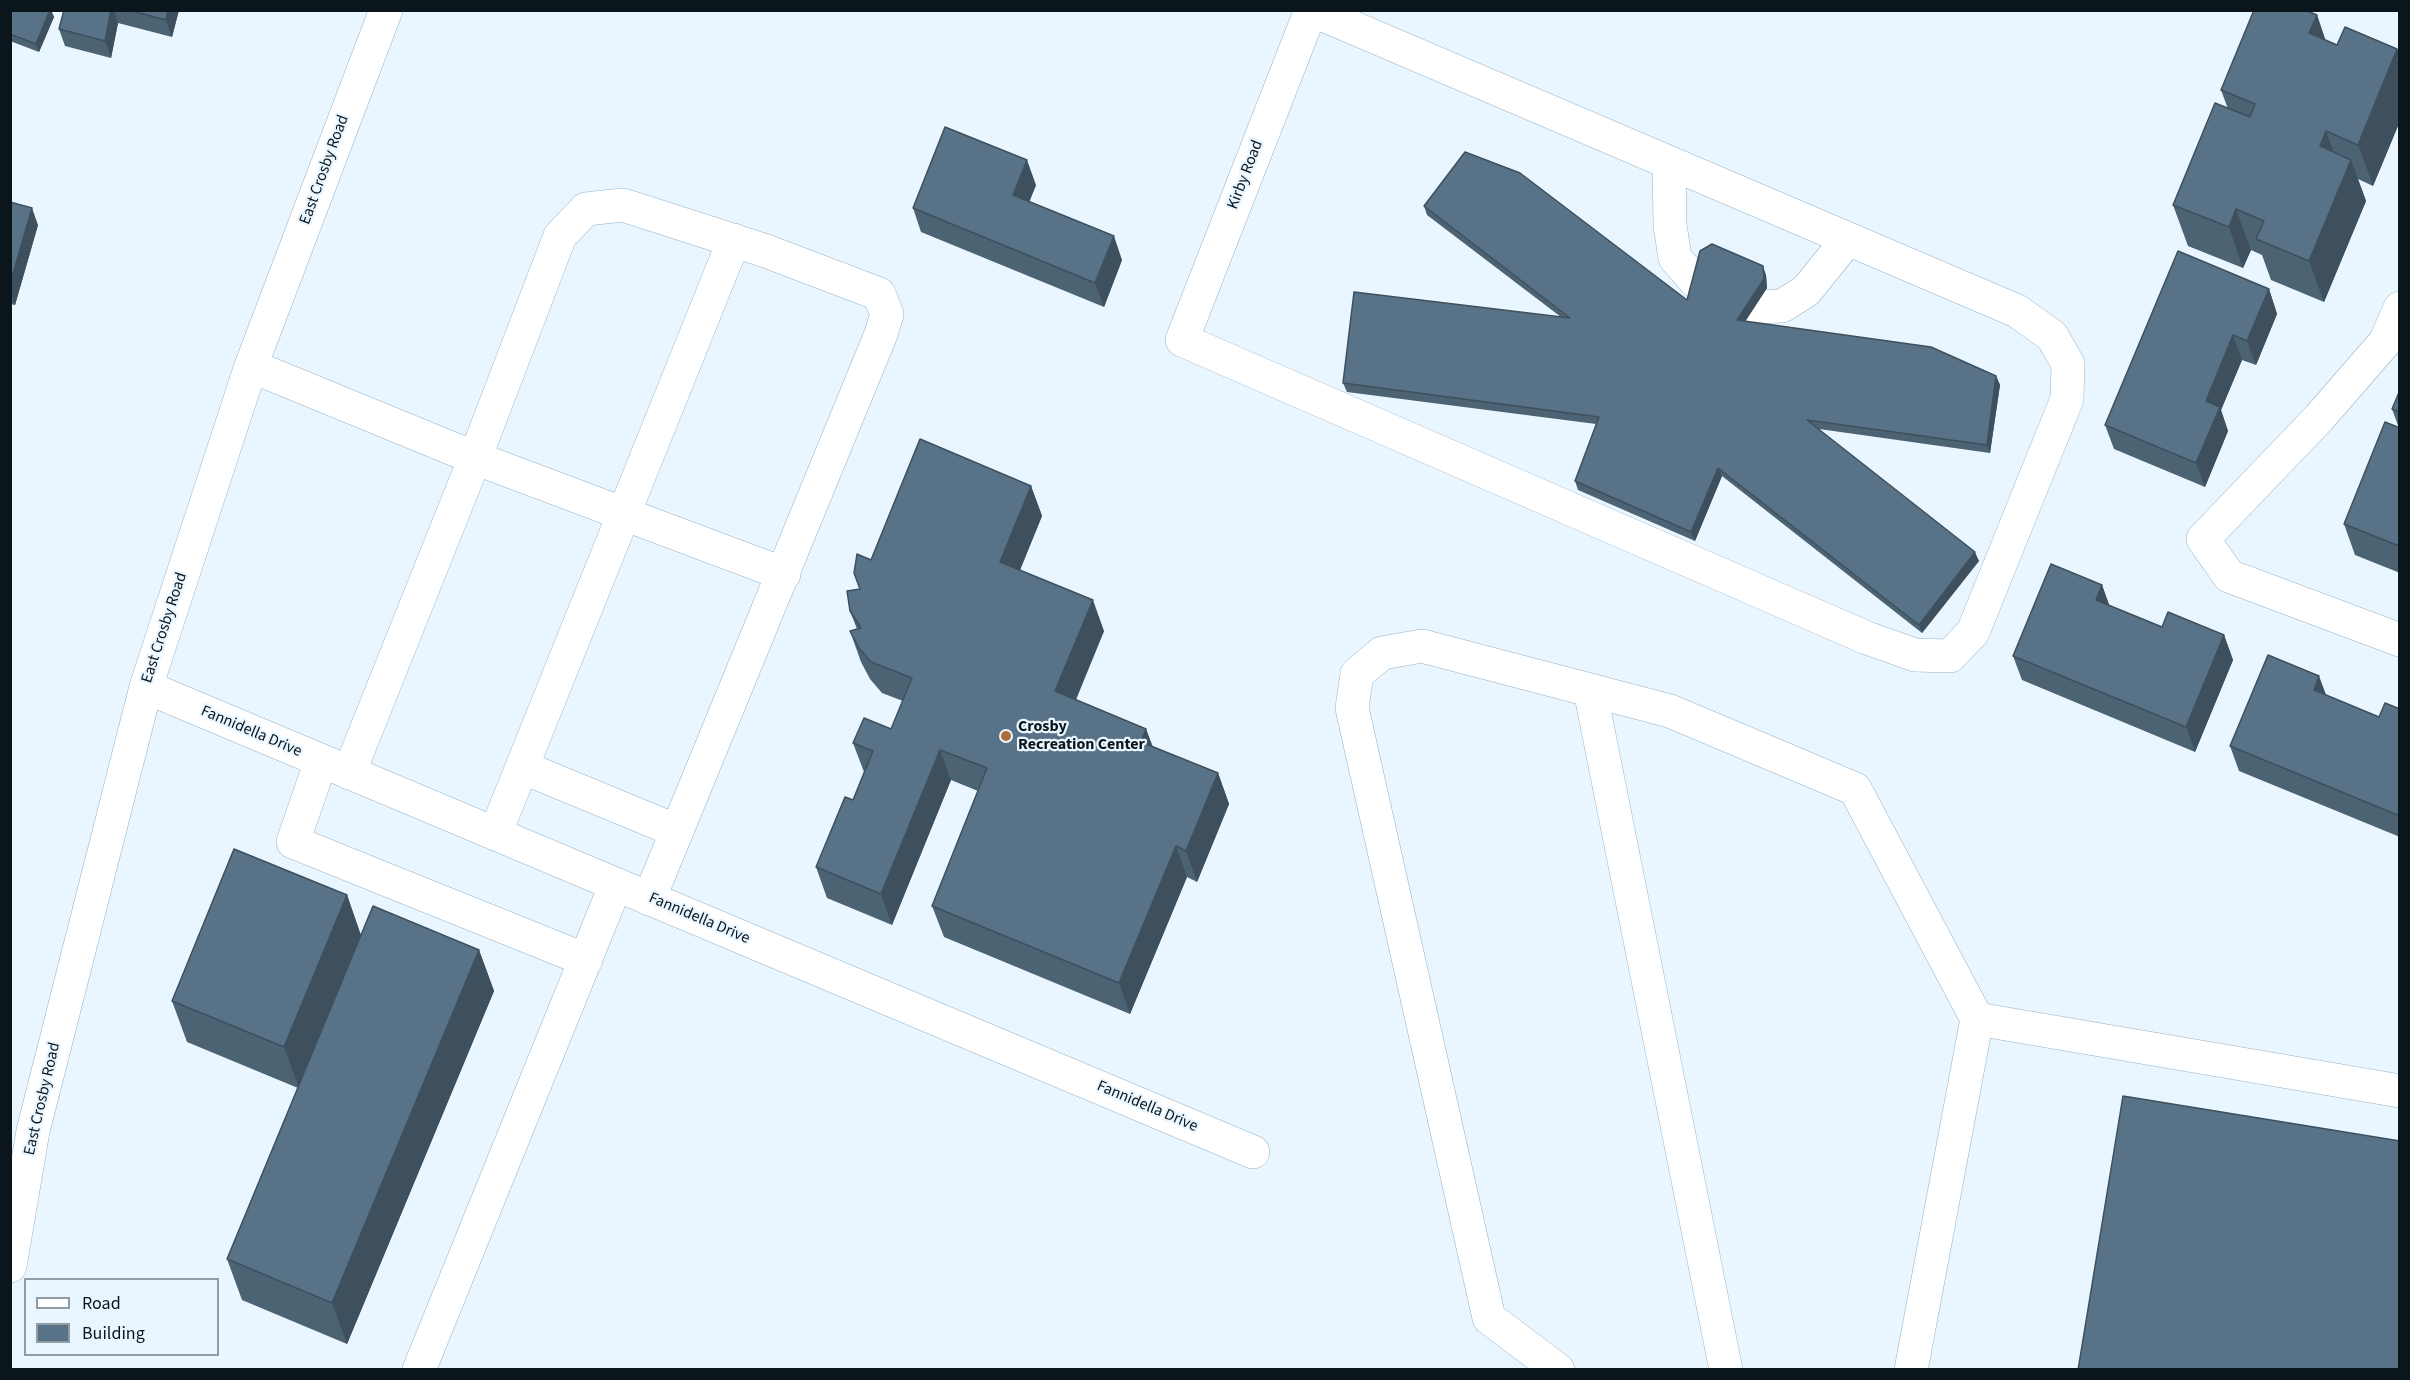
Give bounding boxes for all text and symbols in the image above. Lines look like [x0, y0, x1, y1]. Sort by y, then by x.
street label: East Crosby Road [296, 113, 354, 227]
street label: Kirby Road [1224, 138, 1268, 212]
street label: East Crosby Road [138, 570, 192, 686]
street label: Fannidella Drive [198, 702, 304, 762]
place label: Crosby Recreation Center [1018, 717, 1145, 755]
marker: Crosby Recreation Center [999, 729, 1013, 743]
street label: Fannidella Drive [646, 889, 752, 949]
street label: East Crosby Road [21, 1041, 65, 1157]
street label: Fannidella Drive [1094, 1077, 1200, 1137]
legend [24, 1278, 219, 1356]
text: Road [82, 1291, 121, 1316]
text: Building [82, 1321, 145, 1346]

